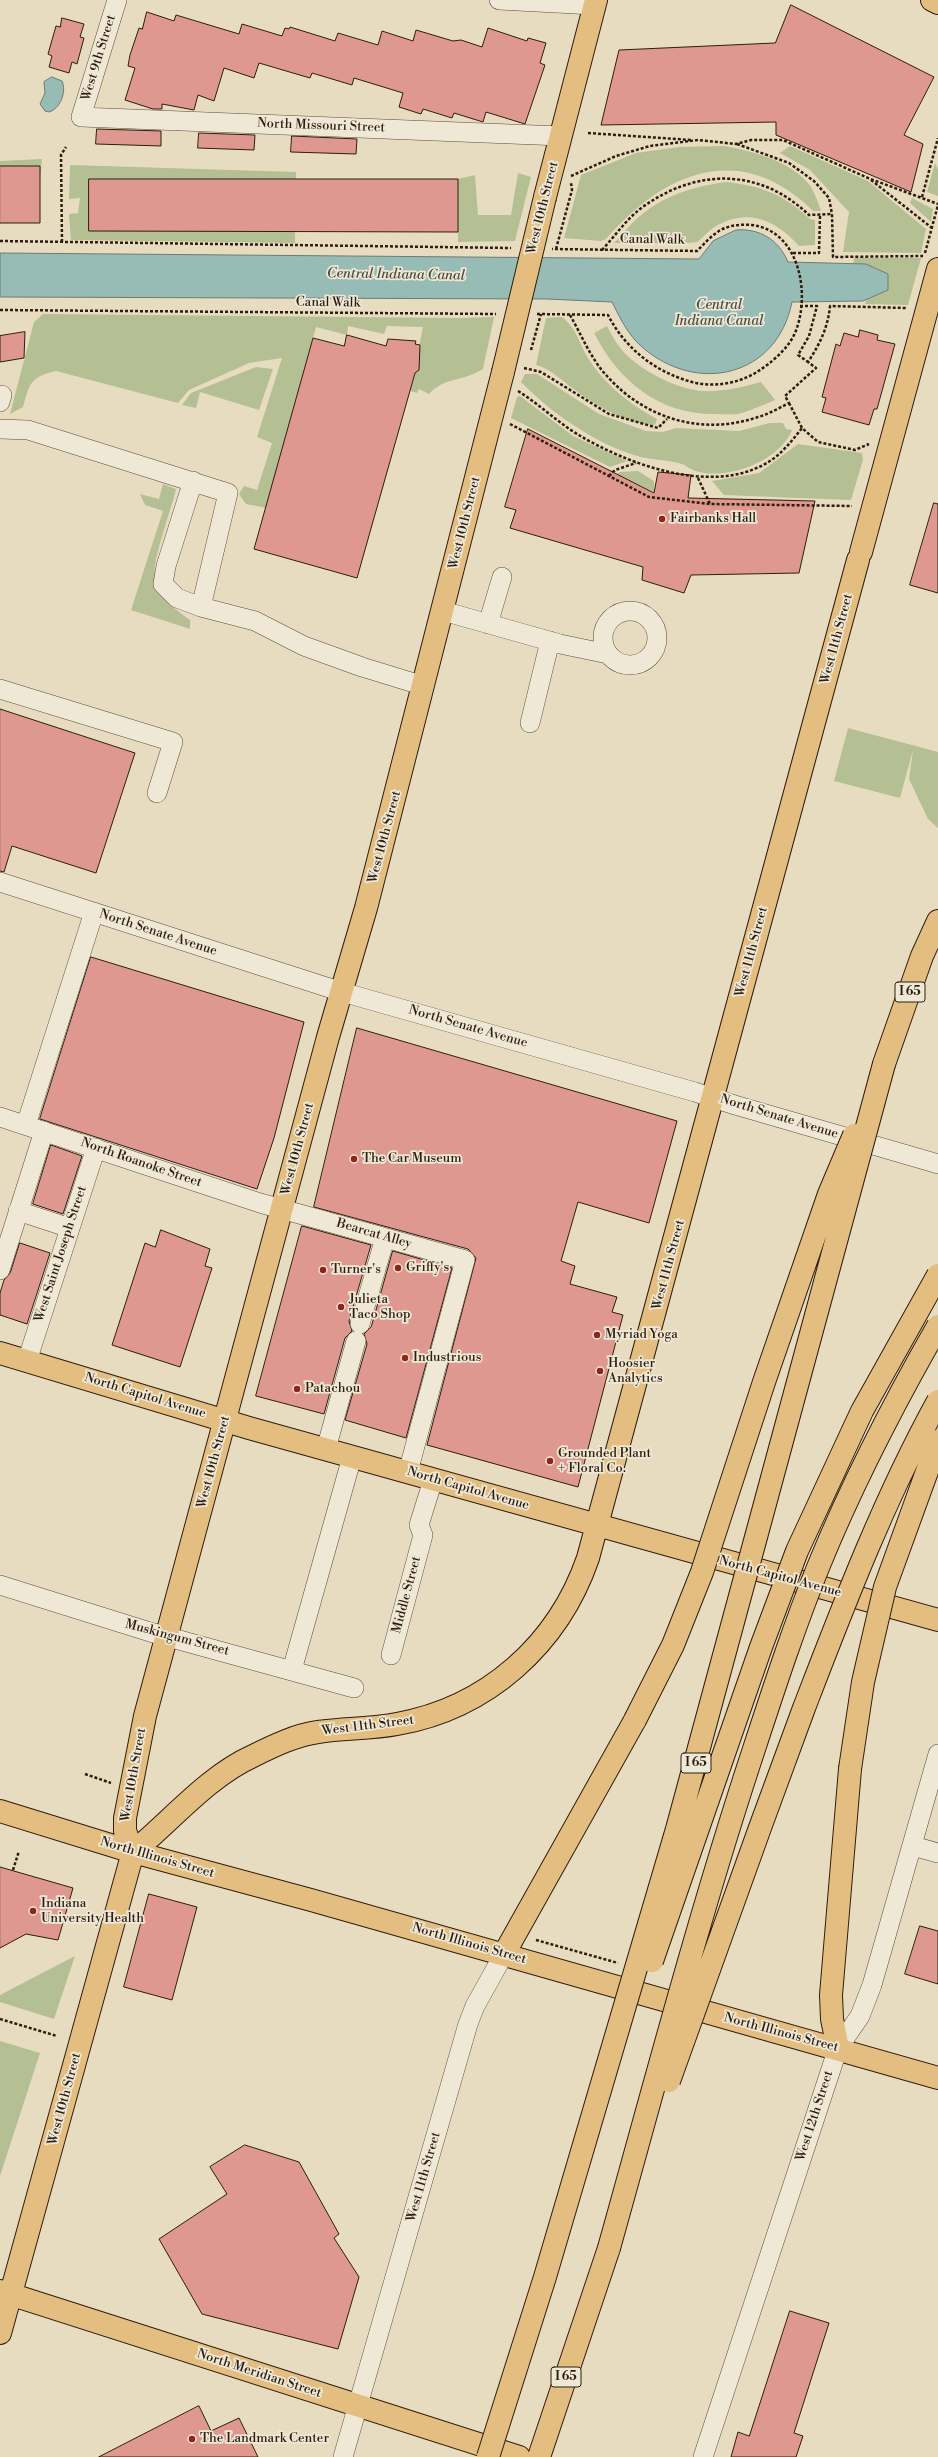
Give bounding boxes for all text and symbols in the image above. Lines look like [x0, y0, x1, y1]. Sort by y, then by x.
street label: West 9th Street [79, 13, 119, 103]
street label: North Missouri Street [257, 116, 385, 136]
street label: West 10th Street [524, 160, 562, 256]
street label: Canal Walk [620, 232, 684, 248]
water label: Central Indiana Canal [327, 265, 465, 285]
street label: Canal Walk [296, 295, 360, 311]
water label: Central Indiana Canal [675, 298, 763, 330]
street label: West 10th Street [446, 475, 484, 571]
place label: Fairbanks Hall [670, 511, 756, 527]
marker: Fairbanks Hall [657, 514, 667, 524]
street label: West 11th Street [817, 592, 857, 686]
street label: West 10th Street [365, 789, 405, 885]
street label: West 11th Street [732, 905, 772, 999]
street label: North Senate Avenue [97, 907, 219, 959]
road number: I 65 [895, 982, 925, 1002]
street label: North Senate Avenue [407, 1003, 529, 1051]
street label: North Senate Avenue [718, 1092, 840, 1142]
street label: West 10th Street [278, 1101, 318, 1197]
street label: North Roanoke Street [78, 1135, 204, 1191]
place label: The Car Museum [362, 1151, 462, 1167]
marker: The Car Museum [349, 1154, 359, 1164]
street label: West Saint Joseph Street [32, 1184, 90, 1324]
street label: Bearcat Alley [335, 1216, 413, 1252]
street label: West 11th Street [649, 1218, 689, 1312]
place label: Griffy's [406, 1260, 449, 1276]
place label: Turner's [331, 1262, 381, 1278]
marker: Griffy's [393, 1263, 403, 1273]
marker: Turner's [318, 1265, 328, 1275]
place label: Julieta Taco Shop [349, 1292, 411, 1323]
marker: Julieta Taco Shop [336, 1302, 346, 1312]
place label: Myriad Yoga [605, 1327, 678, 1343]
marker: Myriad Yoga [592, 1330, 602, 1340]
place label: Industrious [413, 1350, 481, 1366]
marker: Industrious [400, 1353, 410, 1363]
place label: Hoosier Analytics [608, 1356, 663, 1387]
marker: Hoosier Analytics [595, 1366, 605, 1376]
street label: North Capitol Avenue [82, 1370, 208, 1422]
place label: Patachou [305, 1381, 360, 1397]
marker: Patachou [292, 1384, 302, 1394]
street label: West 10th Street [194, 1414, 234, 1510]
place label: Grounded Plant + Floral Co. [558, 1446, 651, 1477]
marker: Grounded Plant + Floral Co. [545, 1456, 555, 1466]
street label: North Capitol Avenue [405, 1464, 531, 1514]
street label: North Capitol Avenue [717, 1553, 843, 1601]
street label: Middle Street [389, 1555, 425, 1635]
street label: Muskingum Street [123, 1617, 231, 1659]
street label: West 11th Street [321, 1713, 415, 1739]
street label: West 10th Street [118, 1727, 150, 1823]
road number: I 65 [681, 1753, 711, 1773]
street label: North Illinois Street [98, 1834, 216, 1882]
place label: Indiana University Health [41, 1896, 144, 1927]
marker: Indiana University Health [28, 1906, 38, 1916]
street label: North Illinois Street [410, 1920, 528, 1968]
street label: North Illinois Street [722, 2010, 840, 2056]
street label: West 10th Street [45, 2051, 85, 2147]
street label: West 12th Street [793, 2069, 837, 2163]
street label: West 11th Street [404, 2130, 444, 2224]
street label: North Meridian Street [195, 2346, 323, 2402]
road number: I 65 [551, 2367, 581, 2387]
place label: The Landmark Center [200, 2431, 329, 2447]
marker: The Landmark Center [187, 2434, 197, 2444]

